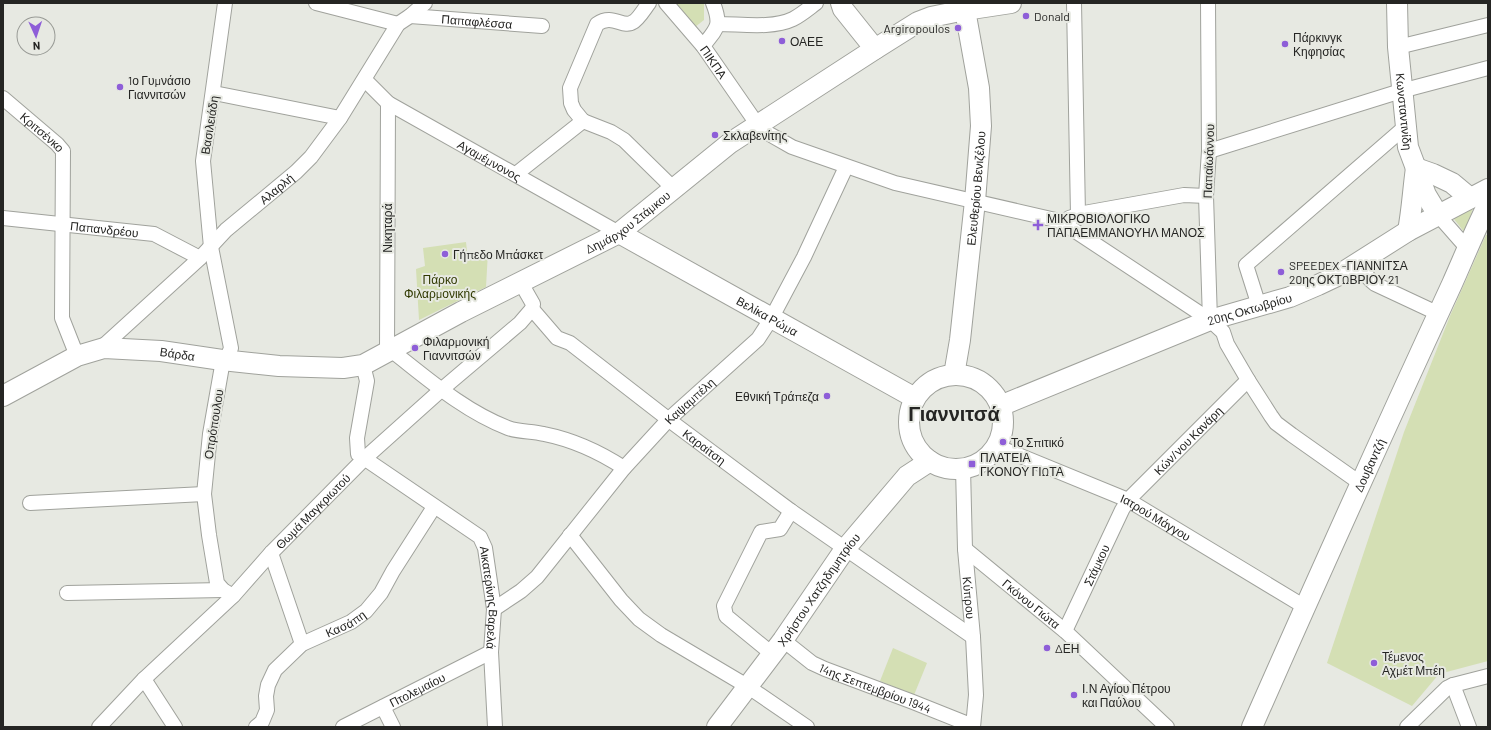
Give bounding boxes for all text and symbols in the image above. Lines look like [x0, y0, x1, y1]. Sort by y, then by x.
place label: Donald [1034, 9, 1070, 23]
street label: Παπαφλέσσα [441, 11, 513, 31]
marker: Donald [1021, 11, 1031, 21]
north arrow [16, 16, 56, 56]
place label: Argiropoulos [884, 21, 950, 35]
marker: Argiropoulos [953, 23, 963, 33]
place label: Πάρκινγκ Κηφησίας [1293, 30, 1345, 59]
place label: ΟΑΕΕ [790, 34, 823, 48]
marker: ΟΑΕΕ [777, 36, 787, 46]
marker: Πάρκινγκ Κηφησίας [1280, 39, 1290, 49]
text: N [33, 40, 41, 53]
street label: ΠΙΚΠΑ [698, 43, 730, 81]
street label: Κωνσταντινίδη [1394, 72, 1415, 151]
place label: 1ο Γυμνάσιο Γιαννιτσών [128, 73, 191, 101]
marker: 1ο Γυμνάσιο Γιαννιτσών [115, 82, 125, 92]
street label: Βασιλειάδη [197, 95, 222, 156]
street label: Κριτσένκο [18, 109, 68, 155]
street label: Παπαϊωάννου [1200, 124, 1216, 198]
place label: Σκλαβενίτης [723, 128, 788, 143]
marker: Σκλαβενίτης [710, 130, 720, 140]
street label: Ελευθερίου Βενιζέλου [963, 131, 988, 246]
street label: Αγαμέμνονος [455, 137, 524, 184]
street label: Αλαρλή [256, 170, 297, 207]
street label: Δημάρχου Στάμκου [583, 188, 673, 256]
street label: Νικηταρά [380, 203, 395, 253]
place label: ΜΙΚΡΟΒΙΟΛΟΓΙΚΟ ΠΑΠΑΕΜΜΑΝΟΥΗΛ ΜΑΝΟΣ [1047, 211, 1204, 239]
street label: Παπανδρέου [70, 218, 139, 239]
marker: ΜΙΚΡΟΒΙΟΛΟΓΙΚΟ ΠΑΠΑΕΜΜΑΝΟΥΗΛ ΜΑΝΟΣ [1032, 219, 1044, 231]
place label: Γήπεδο Μπάσκετ [453, 247, 544, 262]
marker: Γήπεδο Μπάσκετ [440, 249, 450, 259]
place label: SPEEDEX -ΓΙΑΝΝΙΤΣΑ 20ης ΟΚΤΩΒΡΙΟΥ 21 [1289, 258, 1408, 287]
marker: SPEEDEX -ΓΙΑΝΝΙΤΣΑ 20ης ΟΚΤΩΒΡΙΟΥ 21 [1276, 267, 1286, 277]
park label: Πάρκο Φιλαρμονικής [404, 272, 476, 301]
street label: 20ης Οκτωβρίου [1206, 290, 1293, 327]
street label: Βελίκα Ρώμα [734, 293, 801, 339]
place label: Φιλαρμονική Γιαννιτσών [423, 334, 489, 362]
marker: Φιλαρμονική Γιαννιτσών [410, 343, 420, 353]
street label: Βάρδα [159, 344, 196, 363]
street label: Καψαμπέλη [661, 375, 718, 427]
street label: Οπρόπουλου [201, 388, 226, 460]
place label: Εθνική Τράπεζα [735, 389, 819, 404]
marker: Εθνική Τράπεζα [822, 391, 832, 401]
district label: Γιαννιτσά [908, 401, 1000, 425]
street label: Κών/νου Κανάρη [1151, 403, 1226, 477]
street label: Καραίτση [680, 426, 729, 468]
place label: Το Σπιτικό [1011, 435, 1064, 449]
street label: Δουβαντζή [1351, 436, 1388, 494]
marker: Το Σπιτικό [998, 437, 1008, 447]
place label: ΠΛΑΤΕΙΑ ΓΚΟΝΟΥ ΓΙΩΤΑ [980, 450, 1064, 478]
marker: ΠΛΑΤΕΙΑ ΓΚΟΝΟΥ ΓΙΩΤΑ [967, 459, 977, 469]
street label: Θωμά Μαγκριωτού [272, 470, 353, 551]
street label: Ιατρού Μάγγου [1118, 491, 1193, 543]
street label: Χρήστου Χατζηδημητρίου [774, 530, 863, 649]
street label: Στάμκου [1080, 542, 1112, 588]
street label: Αικατερίνης Βαρελά [478, 545, 501, 650]
street label: Κύπρου [961, 576, 978, 620]
street label: Γκόνου Γιώτα [1000, 576, 1063, 631]
street label: Κασάπη [323, 607, 369, 640]
place label: ΔΕΗ [1055, 641, 1079, 655]
marker: ΔΕΗ [1042, 643, 1052, 653]
place label: Τέμενος Αχμέτ Μπέη [1382, 649, 1445, 678]
marker: Τέμενος Αχμέτ Μπέη [1369, 658, 1379, 668]
street label: 14ης Σεπτεμβρίου 1944 [817, 660, 933, 716]
street label: Πτολεμαίου [387, 670, 447, 709]
place label: Ι.Ν Αγίου Πέτρου και Παύλου [1082, 681, 1171, 709]
marker: Ι.Ν Αγίου Πέτρου και Παύλου [1069, 690, 1079, 700]

